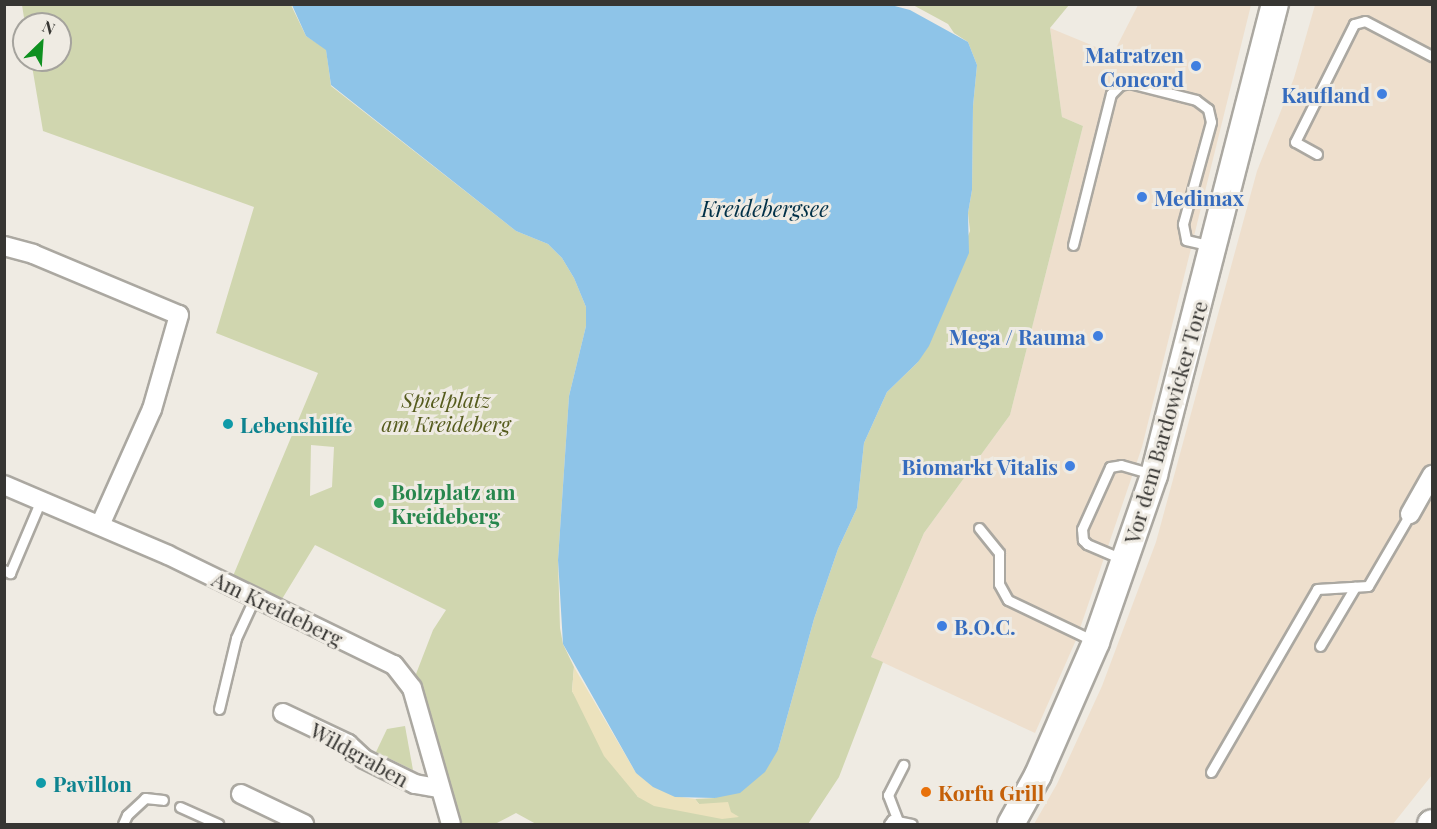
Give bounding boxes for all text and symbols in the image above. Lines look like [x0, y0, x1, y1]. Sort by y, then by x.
north arrow [12, 12, 72, 72]
text: N [39, 15, 59, 39]
place label: Matratzen Concord [1085, 41, 1184, 91]
marker: Matratzen Concord [1189, 59, 1203, 73]
place label: Kaufland [1281, 81, 1370, 107]
marker: Kaufland [1375, 87, 1389, 101]
place label: Medimax [1154, 184, 1244, 210]
marker: Medimax [1135, 190, 1149, 204]
water label: Kreidebergsee [701, 196, 829, 222]
street label: Vor dem Bardowicker Tore [1118, 297, 1212, 547]
place label: Mega / Rauma [949, 323, 1086, 349]
marker: Mega / Rauma [1091, 329, 1105, 343]
park label: Spielplatz am Kreideberg [382, 386, 510, 436]
place label: Lebenshilfe [240, 411, 352, 437]
marker: Lebenshilfe [221, 417, 235, 431]
place label: Biomarkt Vitalis [901, 453, 1058, 479]
marker: Biomarkt Vitalis [1063, 459, 1077, 473]
place label: Bolzplatz am Kreideberg [391, 478, 515, 528]
marker: Bolzplatz am Kreideberg [372, 496, 386, 510]
street label: Am Kreideberg [209, 565, 347, 651]
place label: B.O.C. [954, 613, 1016, 639]
marker: B.O.C. [935, 619, 949, 633]
street label: Wildgraben [306, 717, 414, 791]
place label: Pavillon [53, 770, 132, 796]
marker: Pavillon [34, 776, 48, 790]
place label: Korfu Grill [938, 779, 1044, 805]
marker: Korfu Grill [919, 785, 933, 799]

